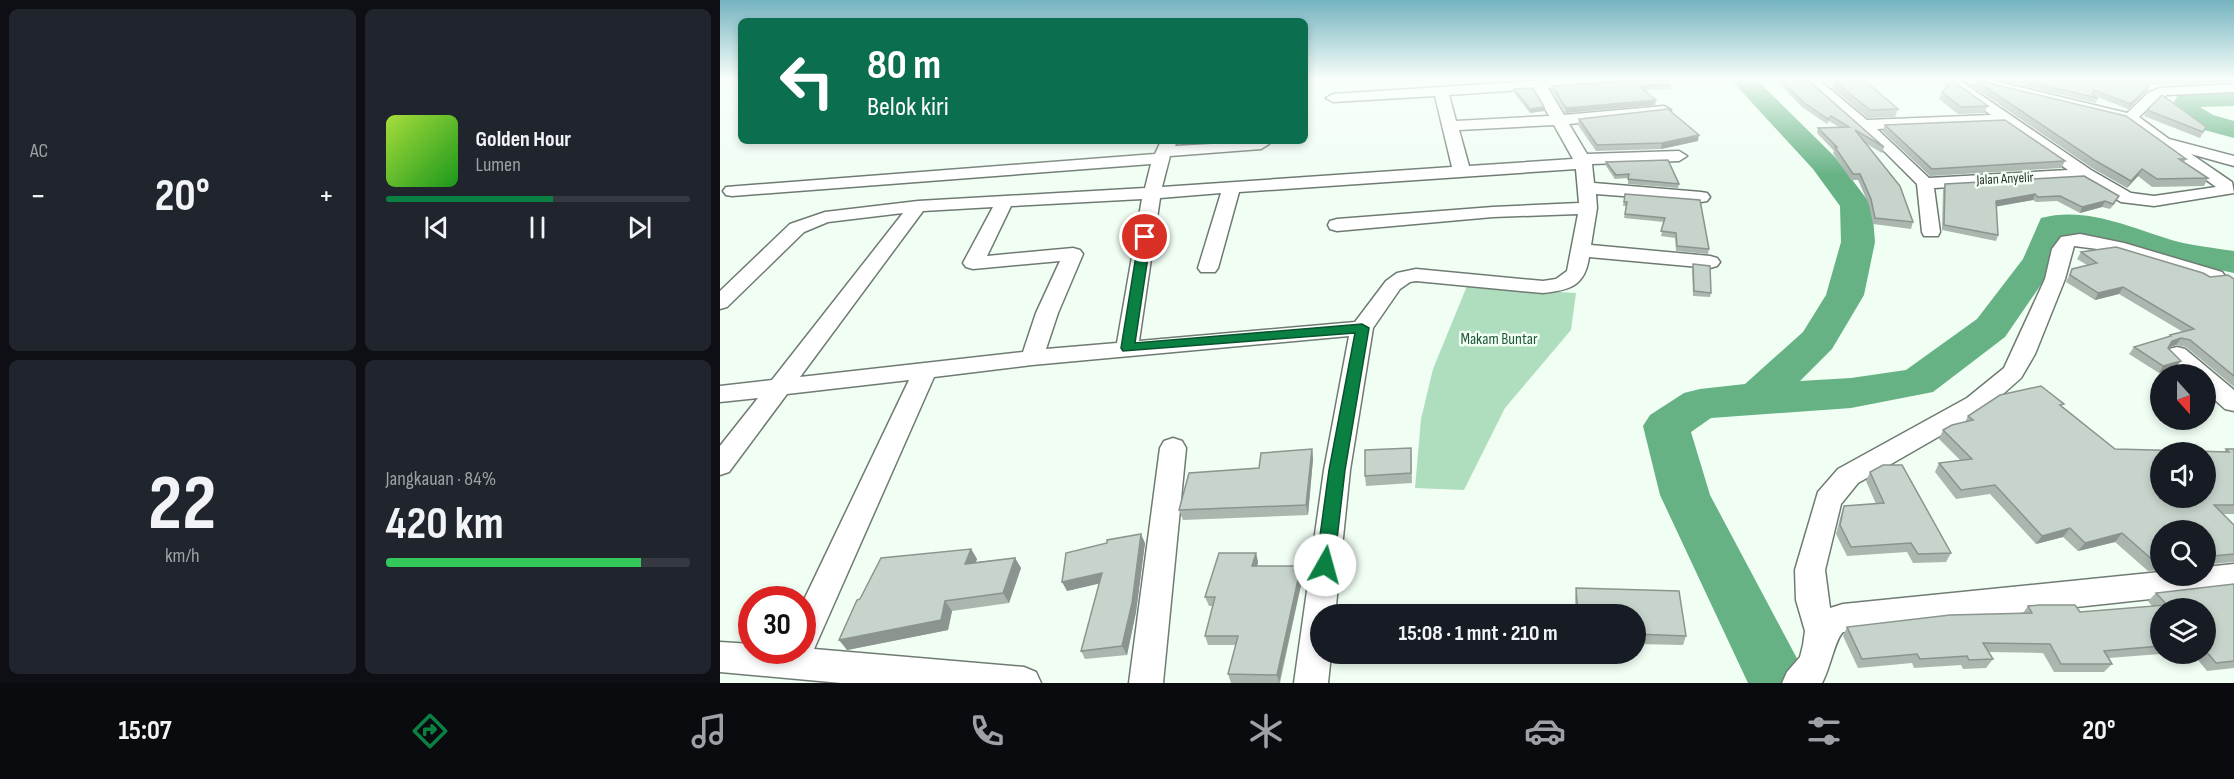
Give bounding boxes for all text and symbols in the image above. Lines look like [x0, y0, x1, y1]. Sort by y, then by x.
text: 80 m [867, 40, 941, 91]
icon: left [768, 42, 846, 120]
text: Belok kiri [867, 91, 949, 123]
text: Golden Hour [476, 126, 571, 153]
text: AC [30, 139, 48, 163]
text: Lumen [476, 153, 521, 177]
text: 20° [155, 169, 210, 224]
street label: Jalan Anyelir [1975, 169, 2034, 189]
text: − [30, 176, 46, 216]
text: + [318, 176, 335, 216]
icon: previous [420, 211, 453, 244]
icon: pause [521, 211, 554, 244]
icon: next [623, 211, 656, 244]
pin [1119, 211, 1170, 262]
icon: arrive [1128, 220, 1161, 253]
park label: Makam Buntar [1460, 330, 1538, 349]
north arrow [2150, 364, 2216, 430]
map controls [2150, 364, 2216, 664]
button: sound [2150, 442, 2216, 508]
text: 22 [148, 458, 216, 551]
text: Jangkauan · 84% [386, 467, 496, 491]
text: 420 km [386, 497, 504, 552]
button: search [2150, 520, 2216, 586]
position arrow [1293, 533, 1357, 597]
text: km/h [165, 544, 200, 568]
speed limit sign: 30 [738, 586, 816, 664]
button: layers [2150, 598, 2216, 664]
text: 15:08 · 1 mnt · 210 m [1399, 620, 1557, 647]
icon: directions [409, 710, 451, 752]
icon: music [688, 710, 730, 752]
icon: phone [966, 710, 1008, 752]
icon: climate [1245, 710, 1287, 752]
icon: car [1524, 710, 1566, 752]
icon: filters [1803, 710, 1845, 752]
text: 15:07 [118, 715, 172, 747]
text: 20° [2082, 715, 2115, 747]

